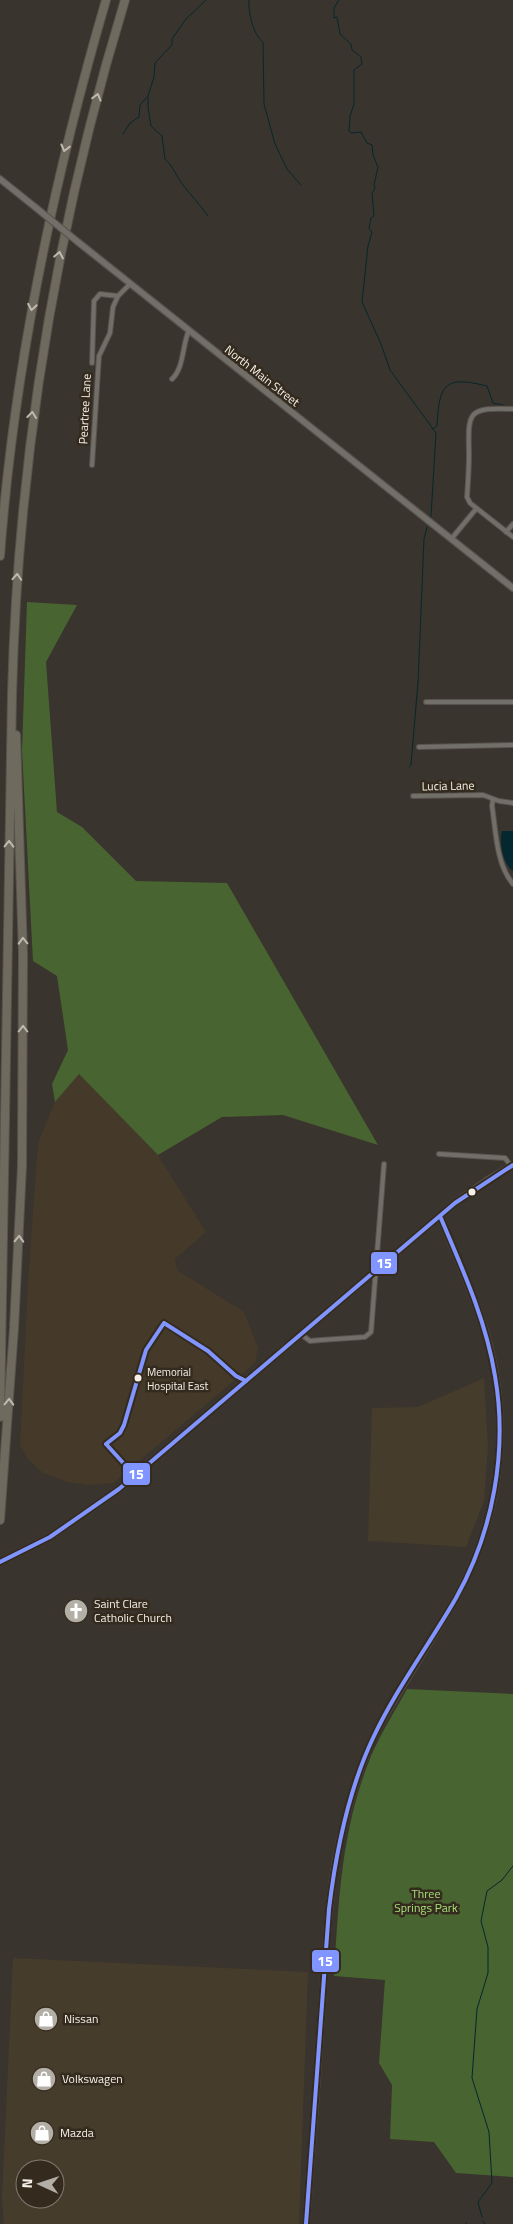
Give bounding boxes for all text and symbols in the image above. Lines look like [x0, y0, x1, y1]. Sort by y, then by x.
one-way arrow [91, 92, 102, 101]
one-way arrow [60, 144, 71, 153]
one-way arrow [54, 250, 64, 259]
one-way arrow [27, 303, 37, 312]
street label: North Main Street [221, 340, 304, 411]
street label: Peartree Lane [73, 373, 96, 445]
one-way arrow [27, 411, 37, 419]
one-way arrow [11, 573, 22, 581]
street label: Lucia Lane [421, 776, 475, 795]
one-way arrow [4, 840, 14, 848]
one-way arrow [17, 937, 28, 945]
one-way arrow [18, 1025, 28, 1032]
unlabelled marker [467, 1187, 477, 1197]
one-way arrow [14, 1235, 24, 1243]
line badge: 15 [370, 1251, 398, 1275]
text: 15 [376, 1252, 392, 1273]
place label: Memorial Hospital East [147, 1364, 209, 1394]
marker: Memorial Hospital East [133, 1373, 143, 1383]
one-way arrow [4, 1397, 15, 1405]
line badge: 15 [122, 1462, 151, 1486]
text: 15 [128, 1463, 144, 1484]
place label: Saint Clare Catholic Church [94, 1594, 172, 1627]
church icon: Saint Clare Catholic Church [63, 1598, 89, 1624]
park label: Three Springs Park [394, 1884, 458, 1917]
line badge: 15 [311, 1949, 340, 1973]
text: 15 [317, 1950, 333, 1971]
shop icon: Nissan [33, 2006, 59, 2032]
place label: Nissan [64, 2009, 98, 2028]
shop icon: Volkswagen [31, 2066, 57, 2092]
place label: Volkswagen [62, 2069, 123, 2088]
shop icon: Mazda [29, 2120, 55, 2146]
place label: Mazda [60, 2123, 94, 2142]
north arrow [15, 2159, 65, 2209]
text: N [16, 2178, 37, 2189]

